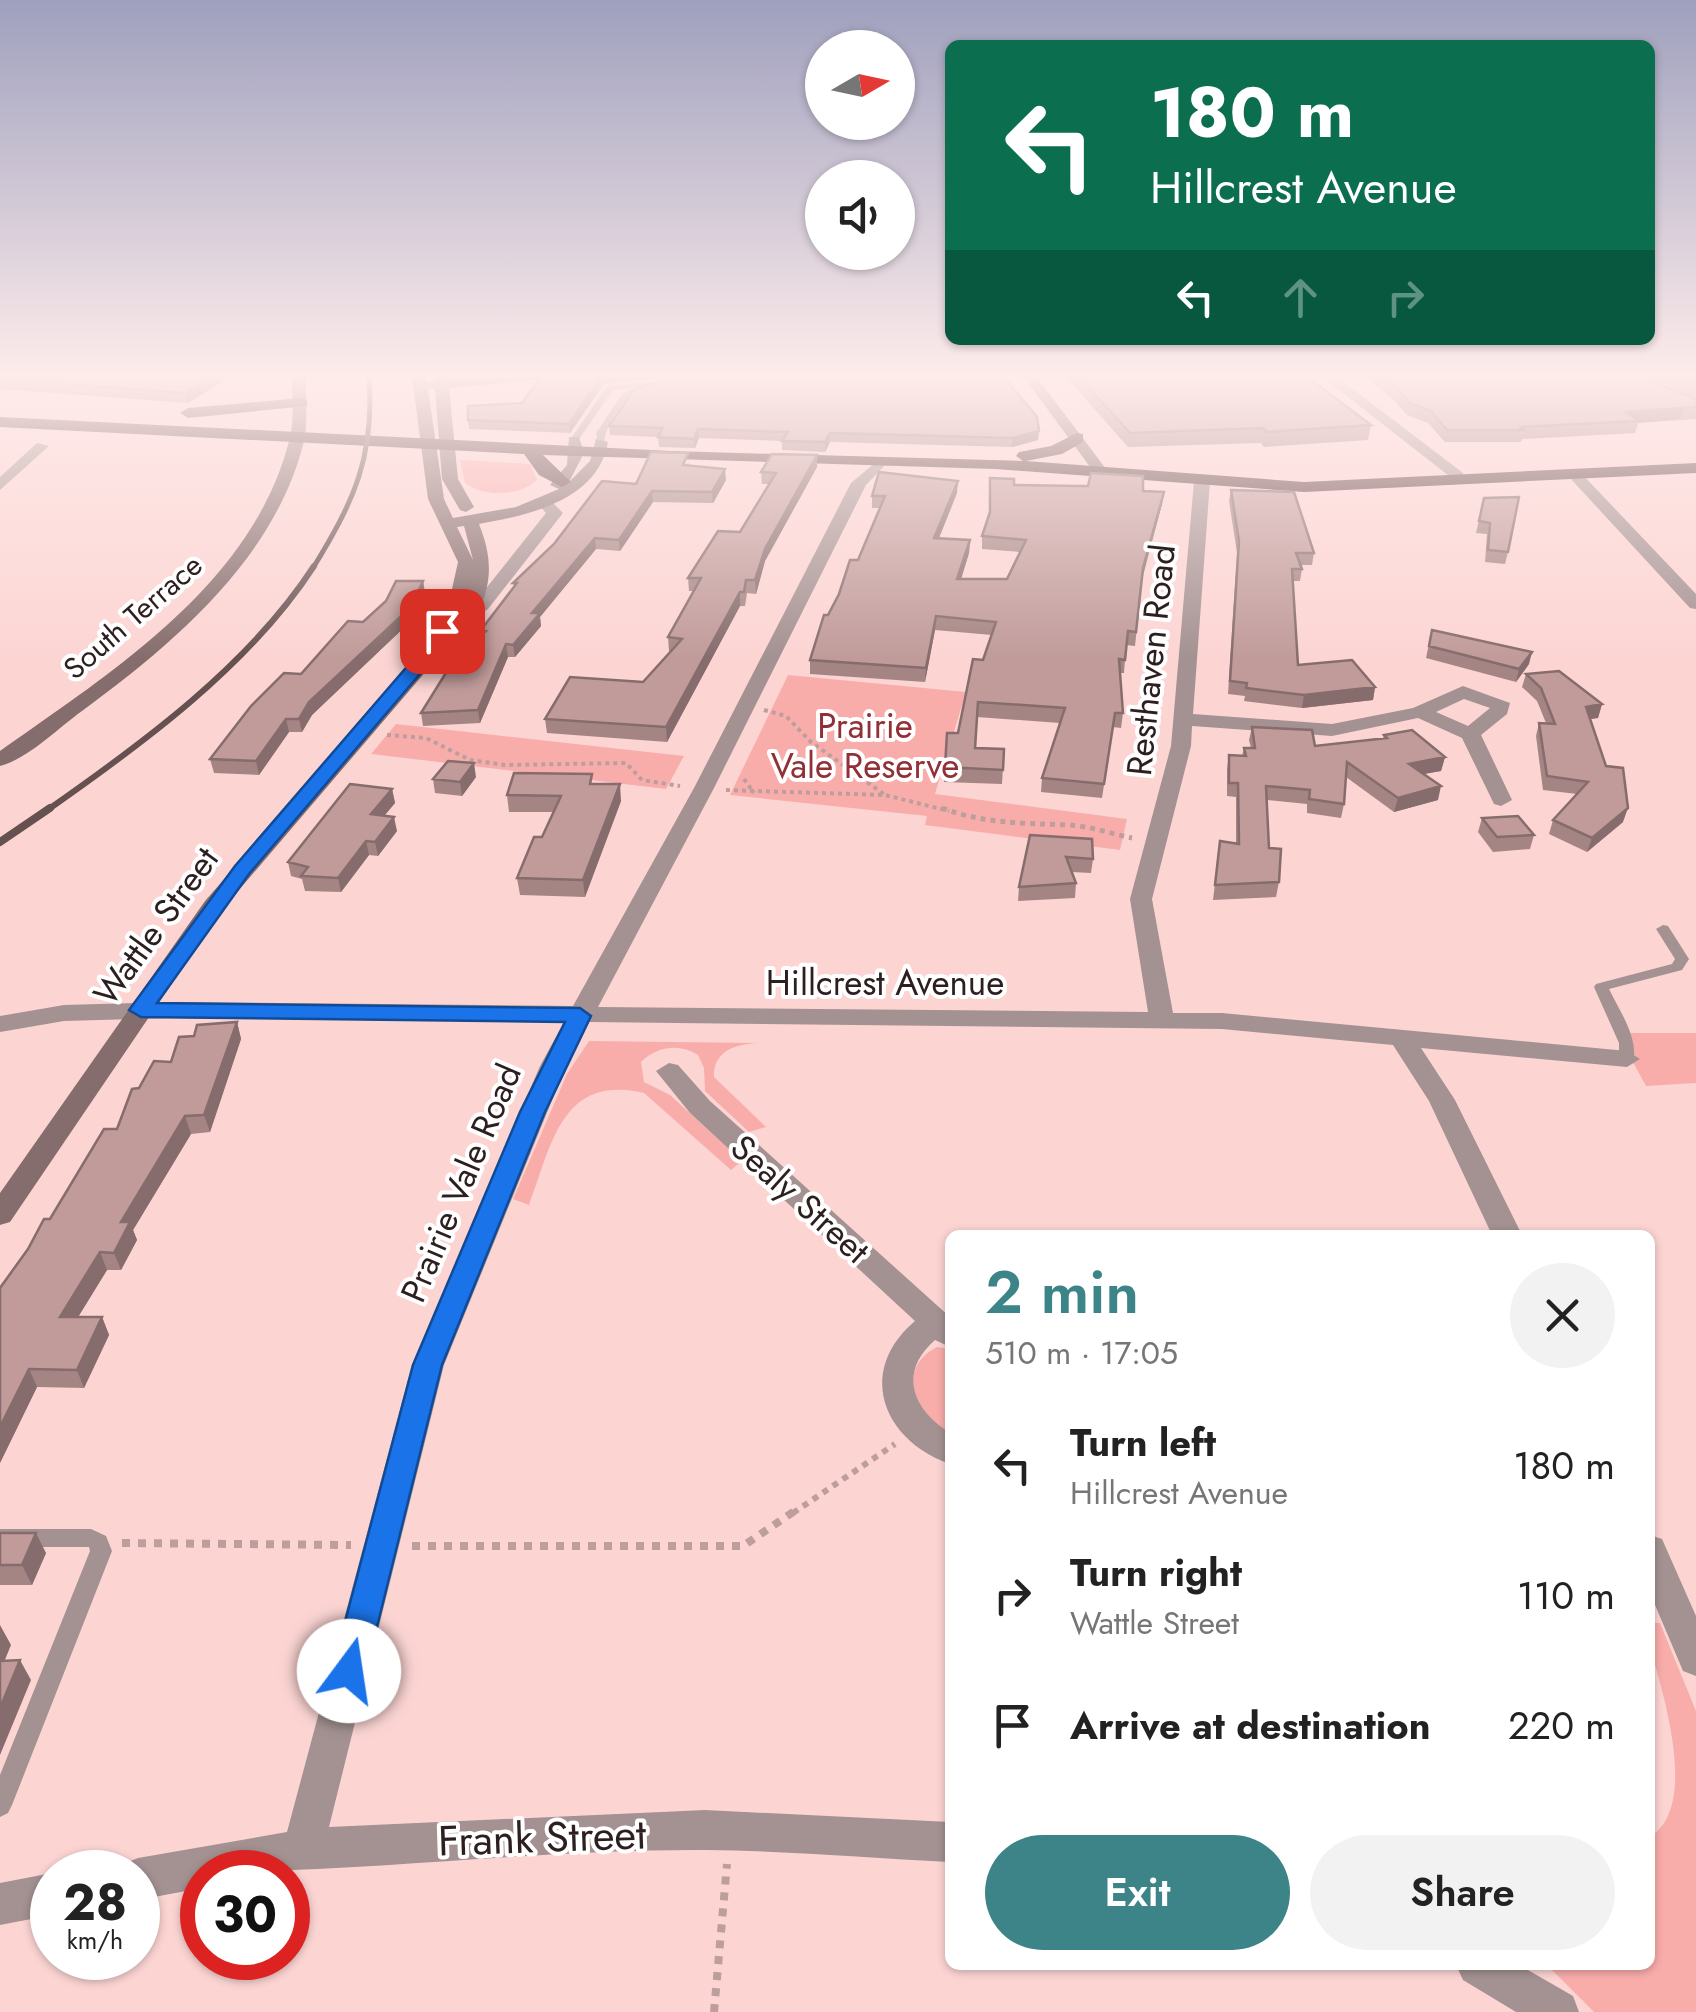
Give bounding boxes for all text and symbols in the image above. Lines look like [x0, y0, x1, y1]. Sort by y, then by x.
north arrow [805, 30, 915, 140]
map controls [805, 30, 915, 270]
text: 180 m [1150, 62, 1354, 163]
icon: left [985, 80, 1115, 210]
text: Hillcrest Avenue [1150, 155, 1457, 220]
button: sound [805, 160, 915, 270]
icon: left [1168, 270, 1223, 325]
icon: ahead [1273, 270, 1328, 325]
icon: right [1378, 270, 1433, 325]
street label: Resthaven Road [1114, 542, 1188, 778]
street label: South Terrace [54, 544, 212, 689]
pin [400, 589, 485, 674]
icon: arrive [415, 604, 470, 659]
park label: Prairie Vale Reserve [771, 701, 959, 791]
street label: Wattle Street [81, 836, 231, 1015]
street label: Hillcrest Avenue [766, 958, 1004, 1008]
street label: Prairie Vale Road [388, 1056, 534, 1310]
street label: Sealy Street [720, 1123, 881, 1275]
text: 2 min [985, 1249, 1139, 1336]
button: close [1510, 1263, 1615, 1368]
text: 510 m · 17:05 [985, 1330, 1178, 1376]
text: Turn left [1070, 1415, 1216, 1470]
icon: left [985, 1438, 1040, 1493]
text: 180 m [1513, 1438, 1615, 1493]
text: Hillcrest Avenue [1070, 1470, 1288, 1516]
text: Turn right [1070, 1545, 1242, 1600]
icon: right [985, 1568, 1040, 1623]
text: 110 m [1517, 1568, 1615, 1623]
text: Wattle Street [1070, 1600, 1239, 1646]
position arrow [297, 1619, 401, 1723]
icon: arrive [985, 1698, 1040, 1753]
text: Arrive at destination [1070, 1698, 1431, 1753]
text: 220 m [1508, 1698, 1615, 1753]
street label: Frank Street [437, 1803, 647, 1872]
button: Exit [985, 1835, 1290, 1950]
button: Share [1310, 1835, 1615, 1950]
speed limit sign: 30 [180, 1850, 310, 1980]
text: 28 [63, 1866, 127, 1939]
text: km/h [67, 1922, 123, 1958]

